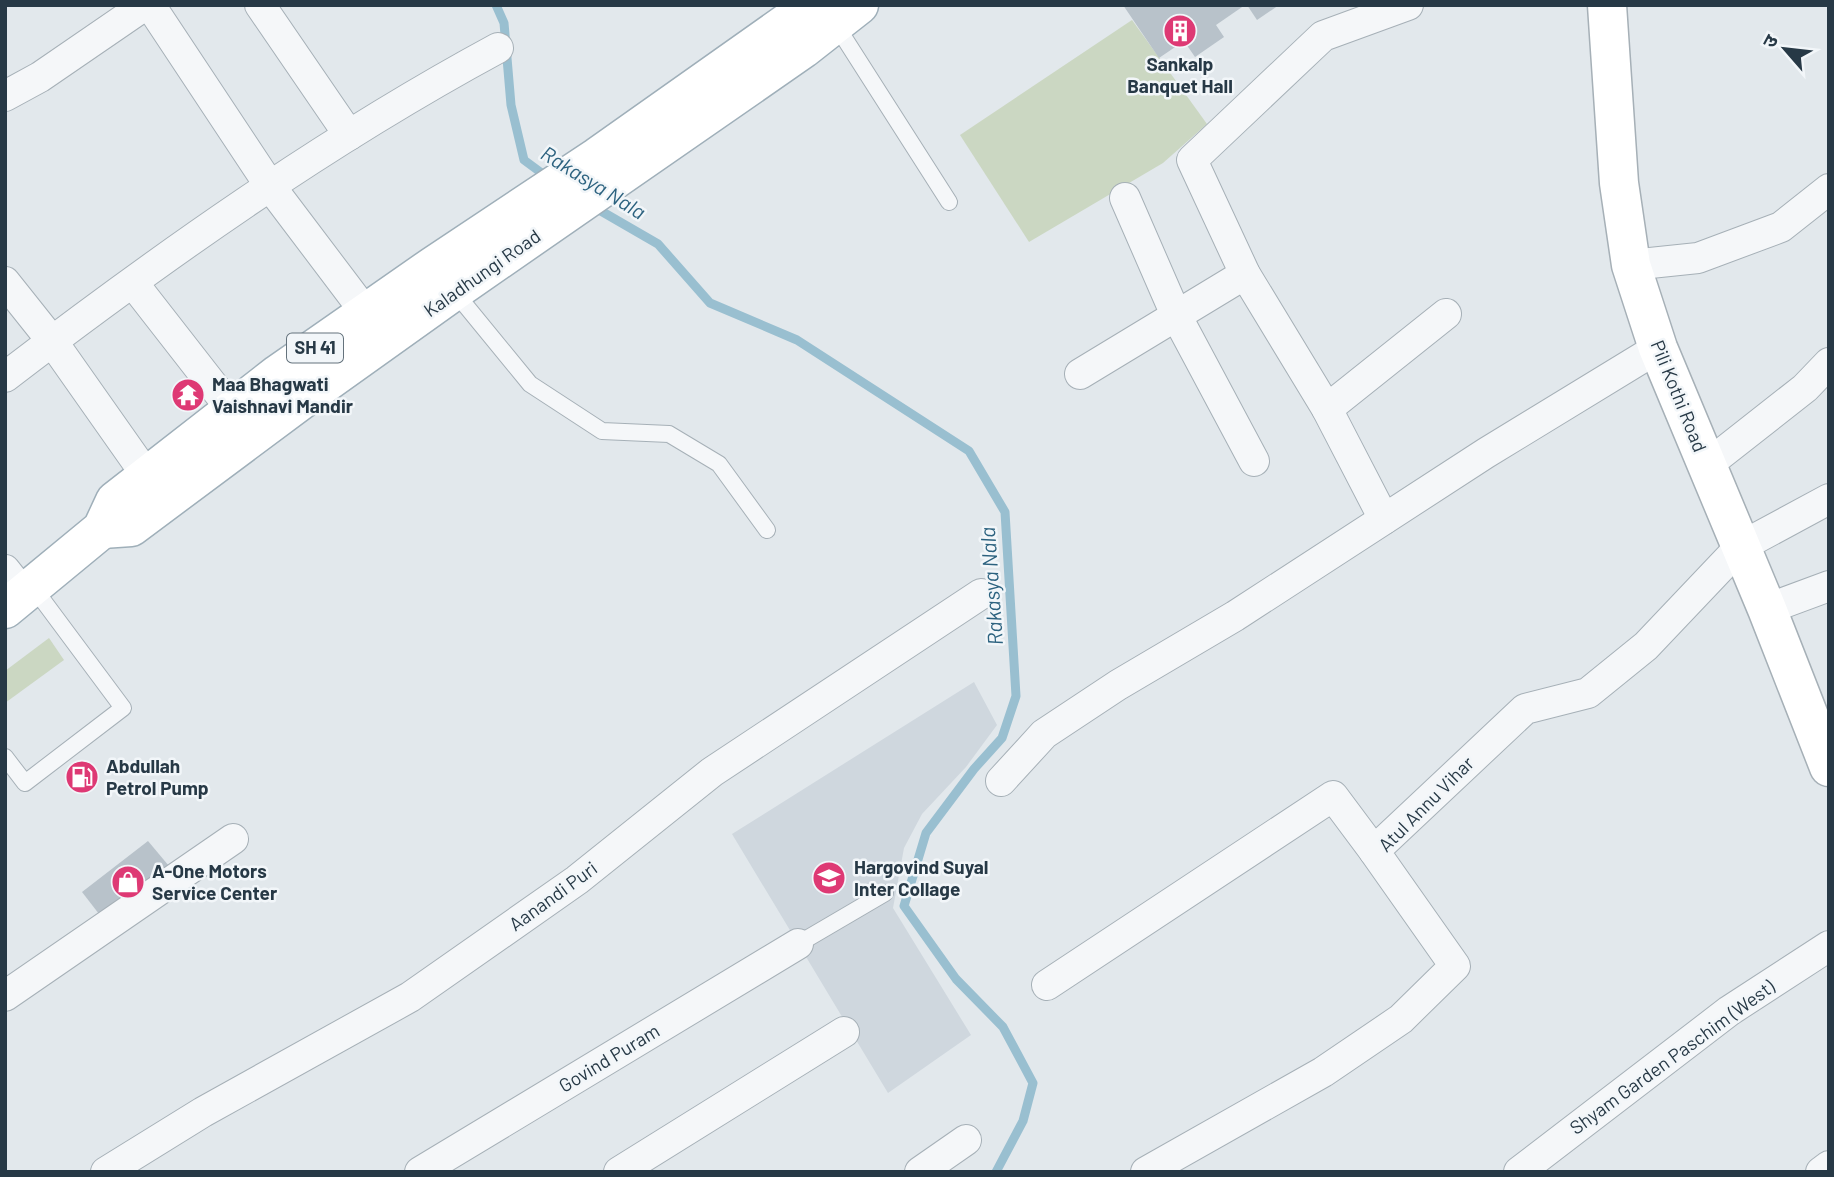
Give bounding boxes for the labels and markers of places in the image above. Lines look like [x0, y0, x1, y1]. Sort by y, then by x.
building icon: Sankalp Banquet Hall [1161, 12, 1199, 50]
place label: Sankalp Banquet Hall [1127, 52, 1233, 97]
place label: Maa Bhagwati Vaishnavi Mandir [212, 372, 354, 417]
temple icon: Maa Bhagwati Vaishnavi Mandir [169, 376, 207, 414]
place label: Abdullah Petrol Pump [106, 754, 209, 799]
fuel station icon: Abdullah Petrol Pump [63, 758, 101, 796]
place label: Hargovind Suyal Inter Collage [854, 855, 988, 900]
place label: A-One Motors Service Center [152, 859, 278, 904]
school or university icon: Hargovind Suyal Inter Collage [810, 859, 848, 897]
shop icon: A-One Motors Service Center [109, 863, 147, 901]

